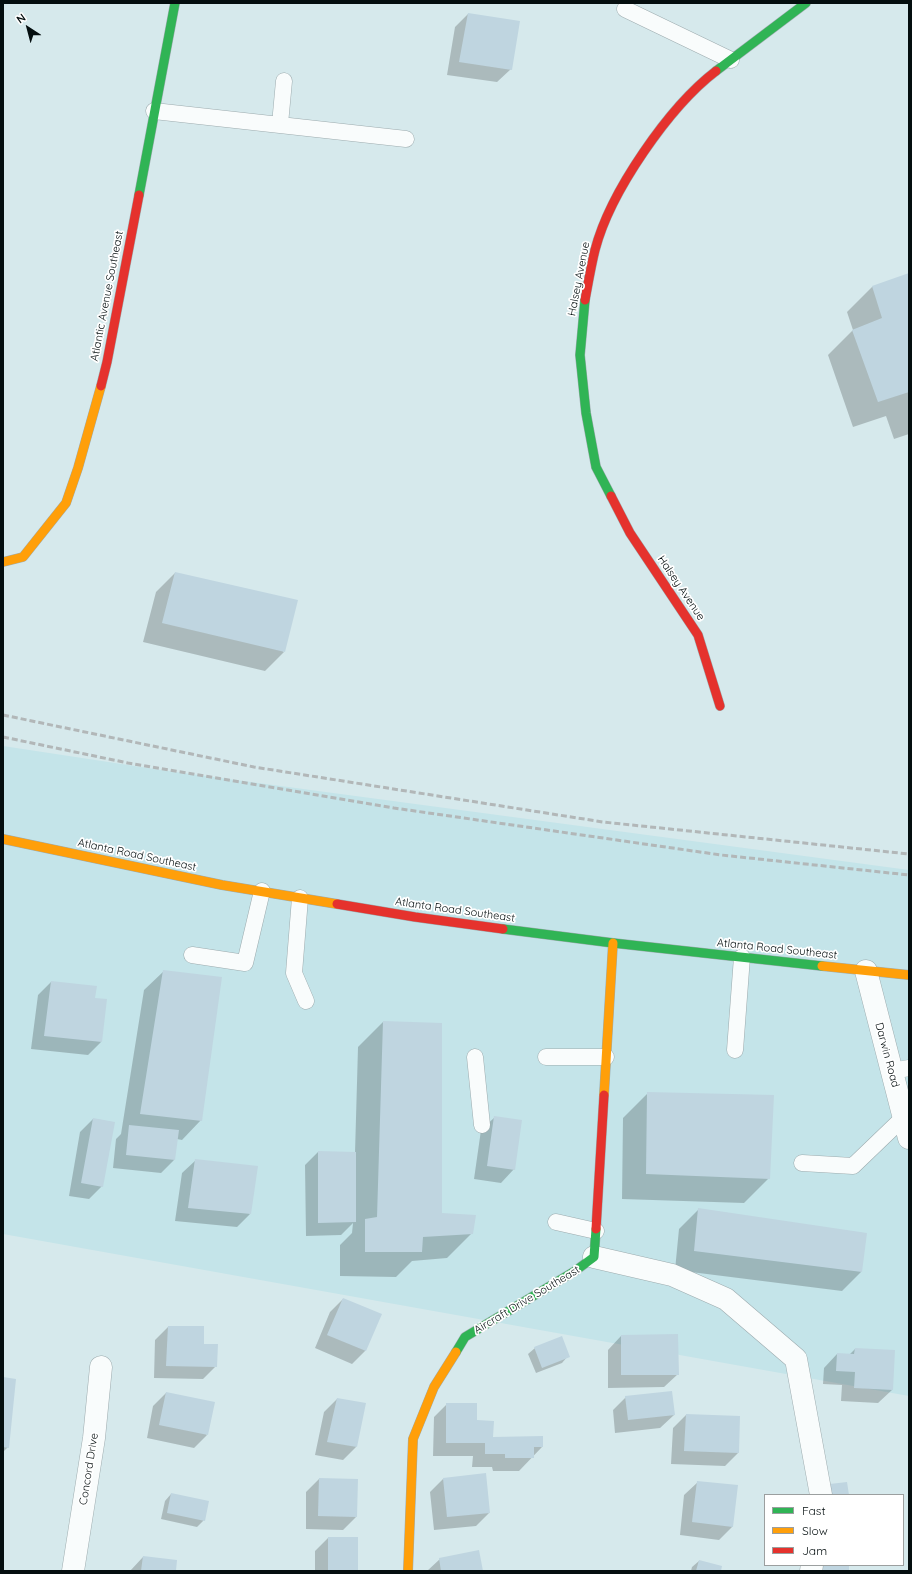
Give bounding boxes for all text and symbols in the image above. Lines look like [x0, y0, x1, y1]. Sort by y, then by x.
north arrow [8, 8, 48, 48]
text: N [14, 10, 28, 26]
street label: Atlantic Avenue Southeast [88, 230, 126, 362]
street label: Halsey Avenue [565, 241, 593, 317]
street label: Halsey Avenue [654, 553, 708, 623]
street label: Atlanta Road Southeast [76, 836, 198, 874]
street label: Atlanta Road Southeast [394, 895, 516, 925]
street label: Atlanta Road Southeast [716, 936, 838, 962]
street label: Darwin Road [872, 1021, 902, 1089]
street label: Aircraft Drive Southeast [472, 1263, 582, 1337]
street label: Concord Drive [77, 1432, 101, 1506]
legend [764, 1494, 904, 1566]
text: Fast [802, 1503, 826, 1518]
text: Slow [802, 1523, 828, 1538]
text: Jam [802, 1543, 827, 1558]

